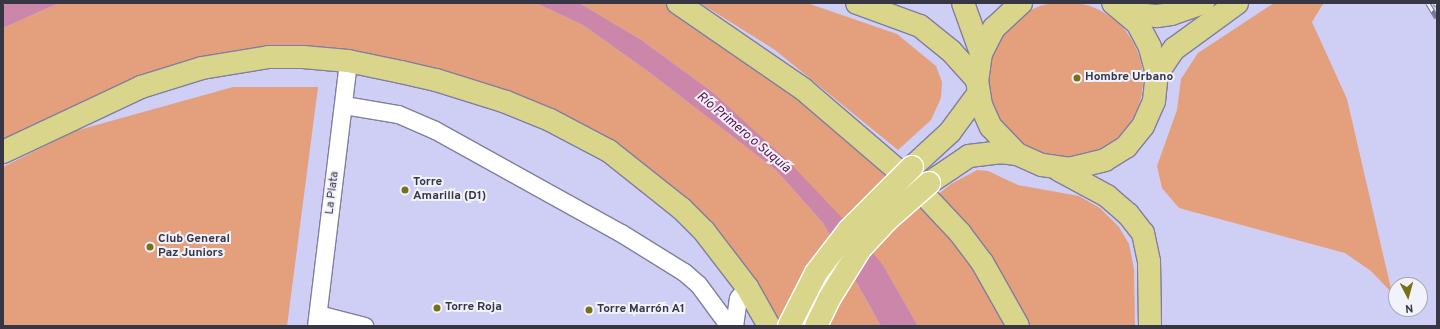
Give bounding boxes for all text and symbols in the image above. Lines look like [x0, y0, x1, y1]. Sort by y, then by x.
place label: Hombre Urbano [1085, 71, 1173, 85]
marker: Hombre Urbano [1072, 73, 1082, 83]
water label: Río Primero o Suquía [693, 89, 793, 177]
street label: La Plata [323, 171, 343, 215]
place label: Torre Amarilla (D1) [413, 176, 486, 204]
marker: Torre Amarilla (D1) [400, 185, 410, 195]
place label: Club General Paz Juniors [158, 233, 230, 261]
marker: Club General Paz Juniors [145, 242, 155, 252]
north arrow [1388, 277, 1428, 317]
place label: Torre Roja [445, 301, 502, 315]
text: N [1404, 301, 1414, 315]
marker: Torre Roja [432, 303, 442, 313]
place label: Torre Marrón A1 [597, 303, 685, 317]
marker: Torre Marrón A1 [584, 305, 594, 315]

